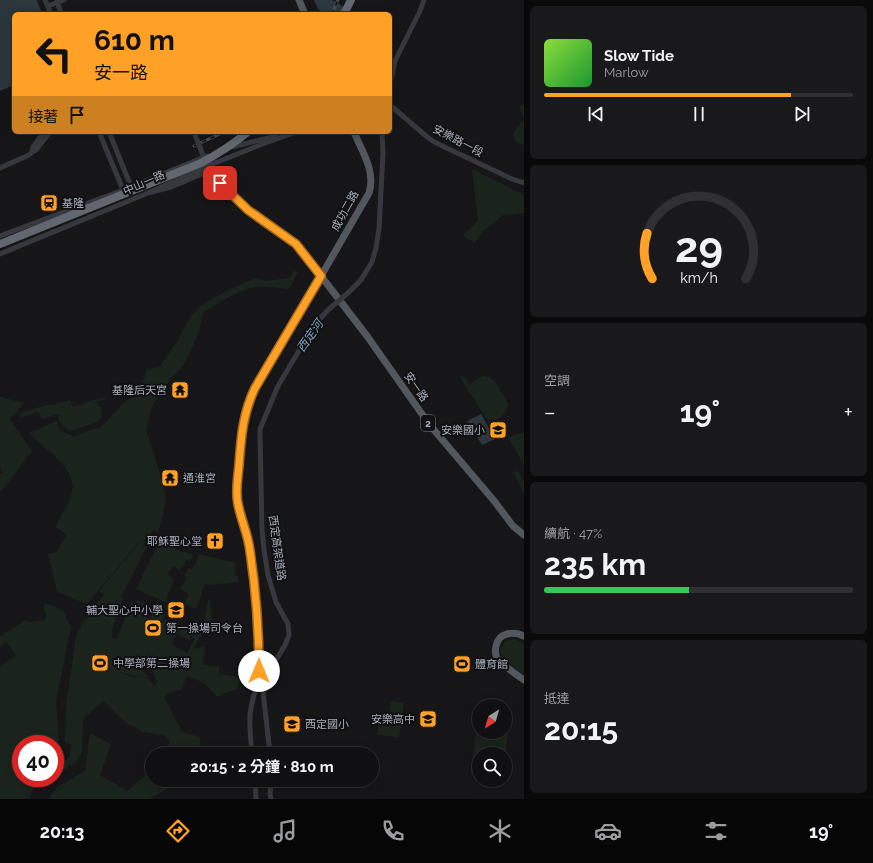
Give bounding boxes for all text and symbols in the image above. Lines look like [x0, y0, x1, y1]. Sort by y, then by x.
text: 610 m [94, 24, 175, 57]
icon: left [28, 28, 80, 80]
text: Slow Tide [604, 47, 674, 65]
text: 安一路 [94, 62, 148, 83]
text: Marlow [604, 65, 649, 80]
icon: previous [585, 103, 607, 125]
icon: pause [688, 103, 710, 125]
icon: next [791, 103, 813, 125]
icon: arrive [66, 104, 88, 126]
text: 接著 [28, 108, 58, 126]
street label: 安樂路一段 [431, 122, 485, 160]
pin [203, 166, 237, 200]
street label: 中山一路 [121, 168, 167, 198]
icon: arrive [209, 172, 231, 194]
street label: 成功二路 [329, 189, 361, 233]
station icon: 基隆 [39, 193, 59, 213]
place label: 基隆 [62, 197, 84, 210]
text: 29 [675, 223, 722, 272]
text: km/h [680, 269, 717, 285]
water label: 西定河 [294, 316, 327, 355]
street label: 安一路 [401, 370, 431, 404]
text: 空調 [544, 373, 570, 388]
temple icon: 基隆后天宮 [170, 380, 190, 400]
place label: 基隆后天宮 [112, 384, 167, 397]
text: 19° [680, 394, 720, 429]
text: − [544, 399, 556, 425]
text: + [844, 399, 853, 425]
road number: 2 [421, 415, 435, 431]
school or university icon: 安樂國小 [488, 420, 508, 440]
place label: 安樂國小 [441, 424, 485, 437]
temple icon: 通淮宮 [160, 468, 180, 488]
place label: 通淮宮 [183, 472, 216, 485]
street label: 西定高架道路 [266, 514, 288, 582]
text: 續航 · 47% [544, 526, 602, 541]
church icon: 耶穌聖心堂 [205, 531, 225, 551]
place label: 耶穌聖心堂 [147, 535, 202, 548]
text: 235 km [544, 547, 646, 582]
school or university icon: 輔大聖心中小學 [166, 600, 186, 620]
place label: 輔大聖心中小學 [86, 604, 163, 617]
sports icon: 第一操場司令台 [143, 618, 163, 638]
place label: 第一操場司令台 [166, 622, 243, 635]
position arrow [238, 650, 280, 692]
sports icon: 中學部第二操場 [90, 653, 110, 673]
sports icon: 體育館 [452, 654, 472, 674]
place label: 中學部第二操場 [113, 657, 190, 670]
place label: 體育館 [475, 658, 508, 671]
text: 抵達 [544, 691, 570, 706]
north arrow [472, 699, 512, 739]
map controls [472, 699, 512, 787]
school or university icon: 安樂高中 [418, 709, 438, 729]
text: 20:15 [544, 712, 618, 747]
place label: 安樂高中 [371, 713, 415, 726]
school or university icon: 西定國小 [282, 714, 302, 734]
place label: 西定國小 [305, 718, 349, 731]
speed limit sign: 40 [12, 735, 64, 787]
button: search [472, 747, 512, 787]
text: 20:15 · 2 分鐘 · 810 m [190, 758, 334, 776]
icon: directions [164, 817, 192, 845]
icon: music [271, 817, 299, 845]
icon: phone [379, 817, 407, 845]
icon: climate [486, 817, 514, 845]
icon: car [594, 817, 622, 845]
icon: filters [702, 817, 730, 845]
text: 20:13 [40, 821, 84, 842]
text: 19° [809, 821, 833, 842]

